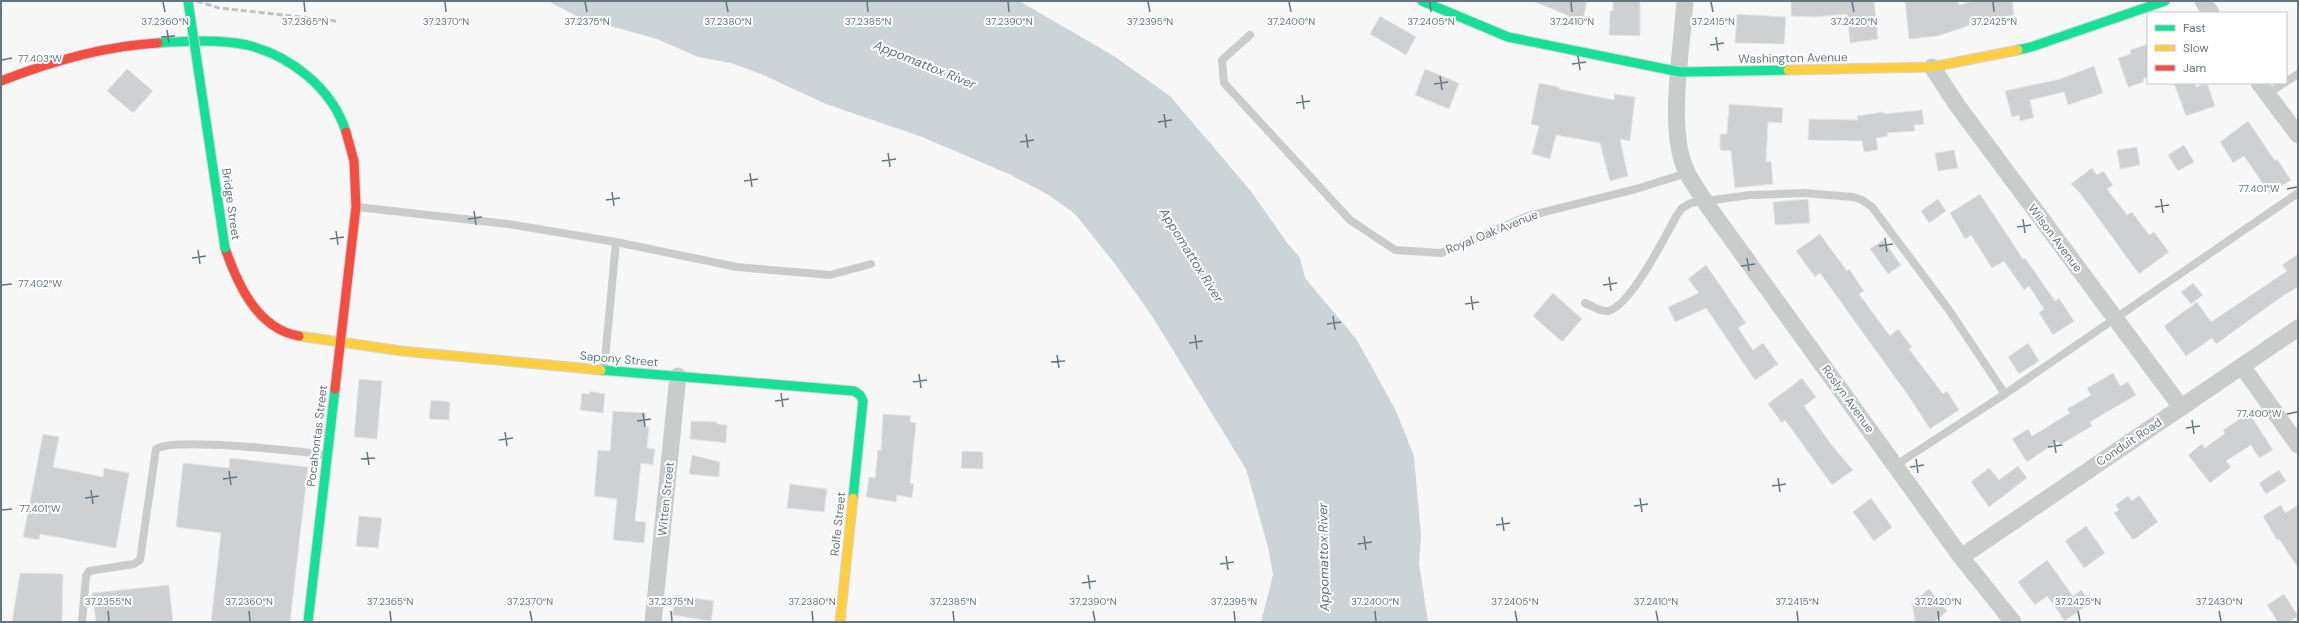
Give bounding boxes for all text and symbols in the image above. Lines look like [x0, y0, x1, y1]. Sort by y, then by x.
legend [2147, 12, 2287, 84]
text: 37.2360°N [141, 15, 189, 28]
text: 37.2365°N [282, 15, 328, 28]
text: 37.2370°N [423, 15, 469, 28]
text: 37.2375°N [564, 15, 610, 28]
text: 37.2380°N [704, 15, 752, 28]
text: 37.2385°N [845, 15, 891, 28]
text: 37.2390°N [985, 15, 1033, 28]
text: 37.2395°N [1127, 15, 1173, 28]
text: 37.2400°N [1267, 15, 1315, 28]
text: 37.2405°N [1407, 15, 1455, 28]
text: 37.2410°N [1550, 15, 1594, 28]
text: 37.2415°N [1691, 15, 1735, 28]
text: 37.2420°N [1831, 15, 1878, 28]
text: 37.2425°N [1971, 15, 2017, 28]
text: Fast [2183, 20, 2206, 36]
water label: Appomattox River [870, 36, 979, 93]
text: Slow [2183, 40, 2209, 56]
street label: Washington Avenue [1738, 49, 1848, 67]
text: 77.403°W [18, 52, 62, 65]
text: Jam [2183, 60, 2206, 76]
street label: Bridge Street [218, 167, 244, 241]
text: 77.401°W [2238, 182, 2280, 195]
street label: Wilson Avenue [2024, 201, 2086, 275]
water label: Appomattox River [1155, 204, 1228, 307]
street label: Royal Oak Avenue [1444, 206, 1541, 258]
text: 77.402°W [18, 277, 62, 290]
street label: Sapony Street [579, 348, 659, 370]
street label: Roslyn Avenue [1818, 362, 1878, 436]
street label: Pocahontas Street [303, 384, 331, 488]
text: 77.400°W [2237, 407, 2282, 420]
street label: Conduit Road [2093, 414, 2165, 470]
street label: Witten Street [654, 461, 678, 537]
street label: Rolfe Street [827, 491, 849, 557]
water label: Appomattox River [1314, 501, 1333, 612]
text: 77.401°W [19, 502, 61, 515]
text: 37.2355°N [85, 595, 131, 608]
text: 37.2360°N [225, 595, 273, 608]
text: 37.2365°N [367, 595, 413, 608]
text: 37.2370°N [507, 595, 553, 608]
text: 37.2375°N [648, 595, 694, 608]
text: 37.2380°N [788, 595, 836, 608]
text: 37.2385°N [930, 595, 976, 608]
text: 37.2390°N [1069, 595, 1117, 608]
text: 37.2395°N [1211, 595, 1257, 608]
text: 37.2400°N [1351, 595, 1399, 608]
text: 37.2405°N [1491, 595, 1539, 608]
text: 37.2410°N [1634, 595, 1678, 608]
text: 37.2415°N [1775, 595, 1819, 608]
text: 37.2420°N [1915, 595, 1962, 608]
text: 37.2425°N [2055, 595, 2101, 608]
text: 37.2430°N [2195, 595, 2243, 608]

